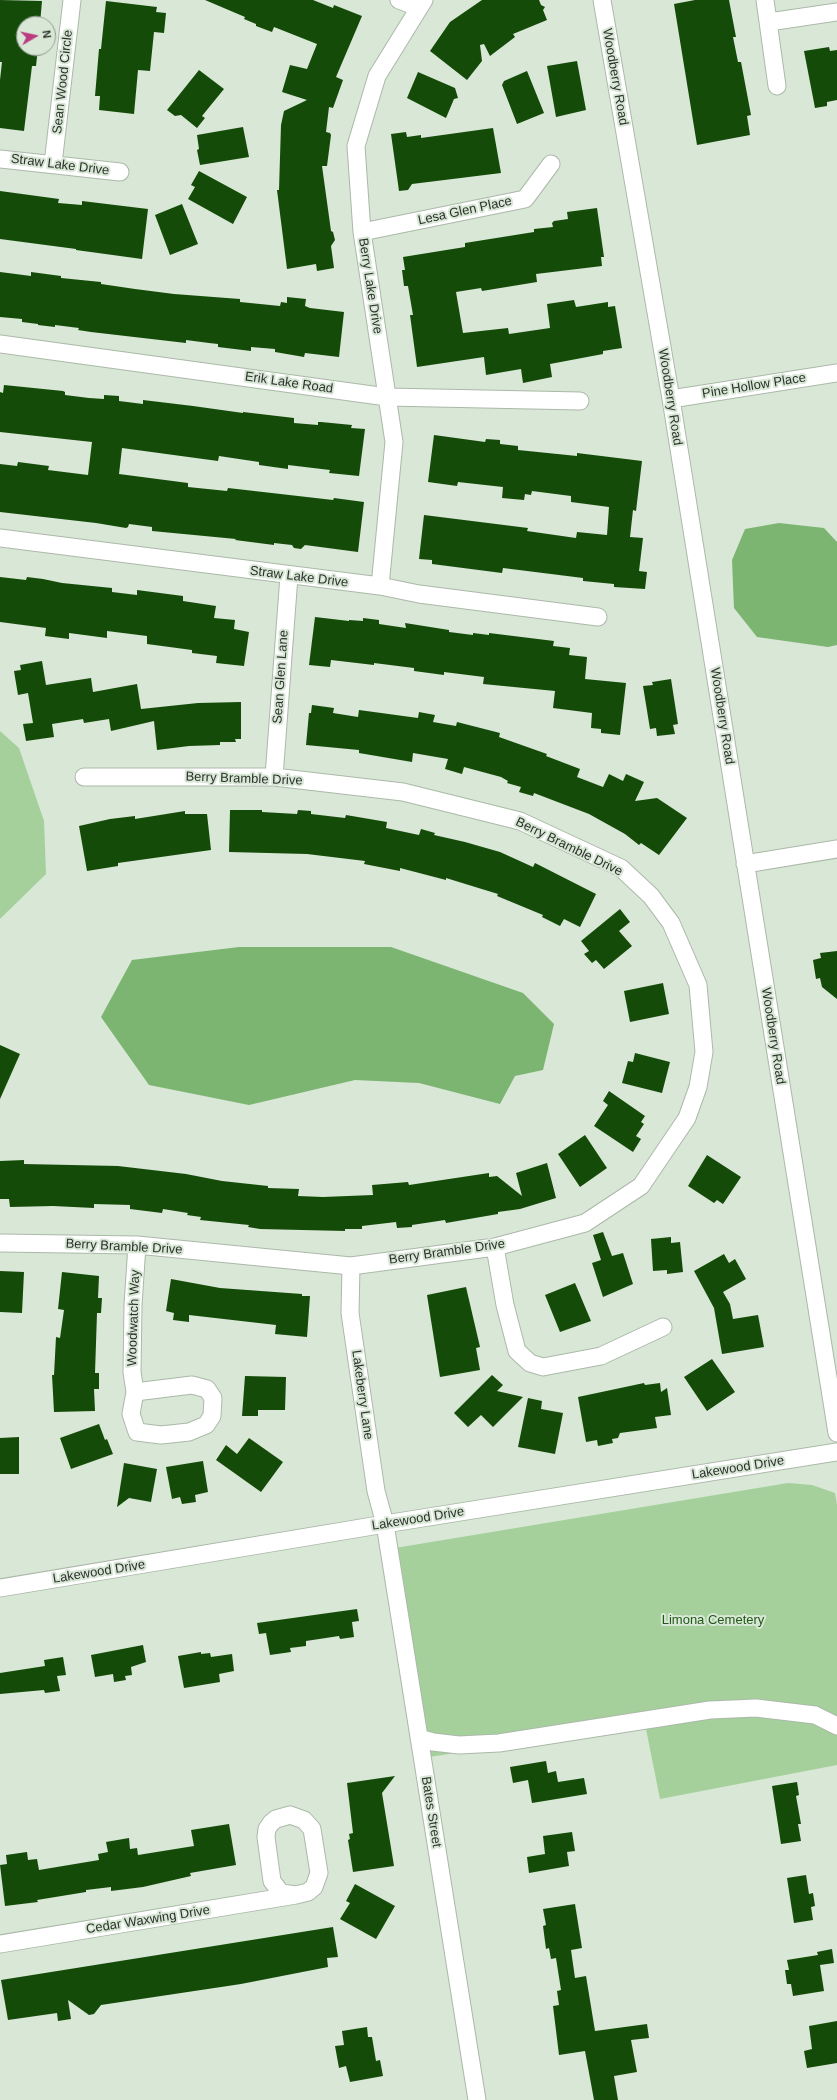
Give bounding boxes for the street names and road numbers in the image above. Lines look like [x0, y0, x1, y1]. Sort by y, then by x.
street label: Woodberry Road [599, 27, 631, 127]
street label: Sean Wood Circle [50, 29, 76, 135]
street label: Straw Lake Drive [10, 151, 110, 179]
street label: Lesa Glen Place [417, 193, 513, 229]
street label: Berry Lake Drive [355, 237, 385, 335]
street label: Woodberry Road [655, 347, 685, 447]
street label: Erik Lake Road [244, 369, 334, 397]
street label: Pine Hollow Place [701, 370, 807, 402]
street label: Straw Lake Drive [249, 563, 349, 591]
street label: Sean Glen Lane [270, 630, 292, 724]
street label: Woodberry Road [707, 666, 737, 766]
street label: Berry Bramble Drive [185, 769, 303, 789]
street label: Berry Bramble Drive [513, 814, 625, 880]
street label: Woodberry Road [758, 986, 788, 1086]
street label: Berry Bramble Drive [65, 1236, 183, 1258]
street label: Berry Bramble Drive [388, 1236, 506, 1268]
street label: Woodwatch Way [125, 1269, 143, 1367]
street label: Lakeberry Lane [348, 1349, 376, 1441]
street label: Lakewood Drive [691, 1453, 785, 1483]
street label: Lakewood Drive [371, 1504, 465, 1534]
street label: Lakewood Drive [52, 1557, 146, 1587]
street label: Bates Street [418, 1775, 444, 1849]
street label: Cedar Waxwing Drive [85, 1903, 211, 1937]

